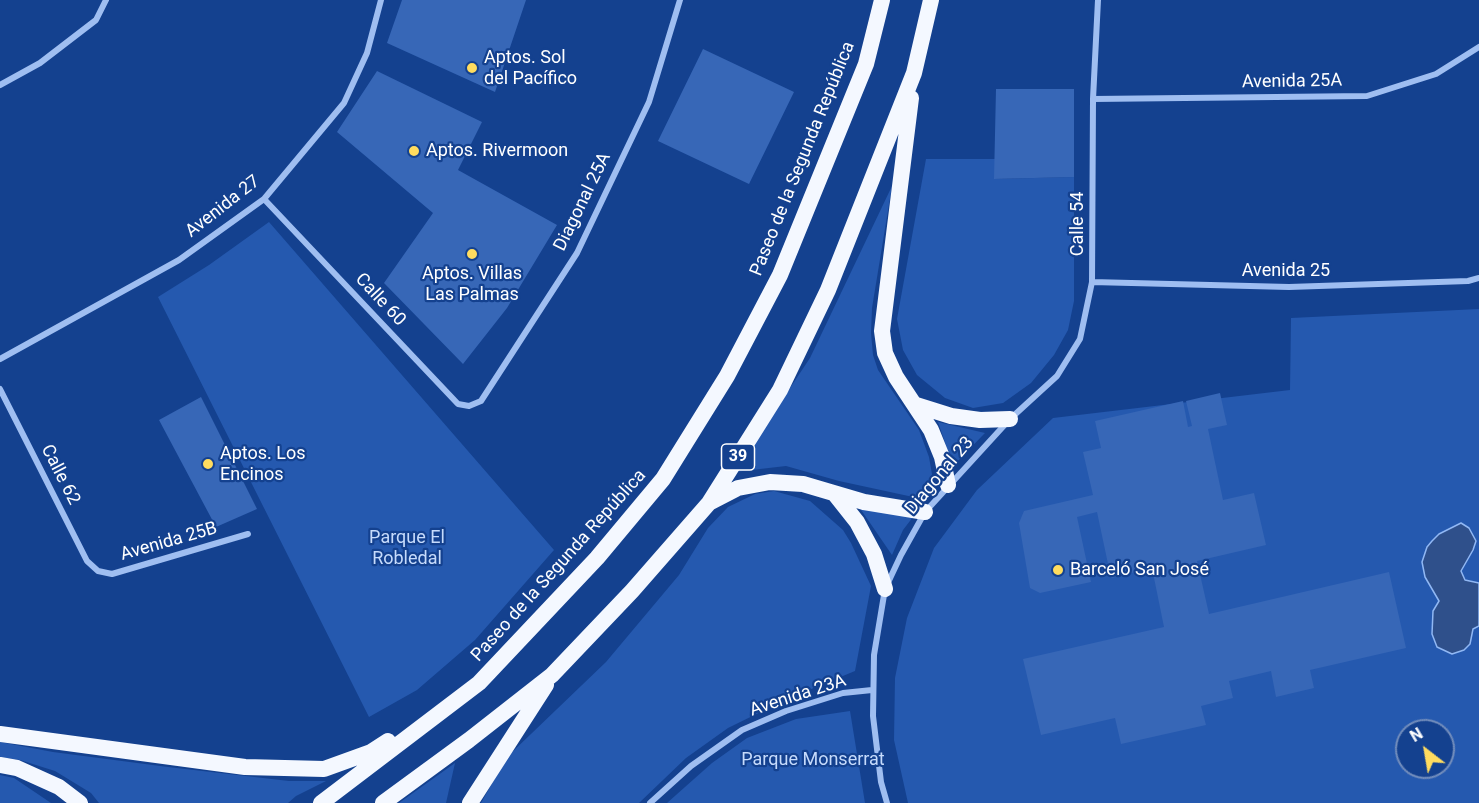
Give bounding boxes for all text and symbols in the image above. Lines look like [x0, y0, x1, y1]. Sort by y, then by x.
street label: Paseo de la Segunda República [746, 39, 860, 279]
place label: Aptos. Sol del Pacífico [484, 47, 577, 90]
marker: Aptos. Sol del Pacífico [465, 61, 479, 75]
street label: Avenida 25A [1242, 70, 1342, 94]
place label: Aptos. Rivermoon [426, 140, 568, 162]
marker: Aptos. Rivermoon [407, 144, 421, 158]
street label: Diagonal 25A [550, 149, 616, 255]
street label: Avenida 27 [182, 171, 264, 243]
street label: Calle 54 [1067, 192, 1089, 256]
marker: Aptos. Villas Las Palmas [465, 247, 479, 261]
street label: Avenida 25 [1242, 260, 1330, 282]
place label: Aptos. Villas Las Palmas [422, 263, 522, 306]
street label: Calle 60 [350, 269, 410, 331]
street label: Diagonal 23 [901, 433, 979, 519]
street label: Calle 62 [36, 441, 84, 509]
place label: Aptos. Los Encinos [220, 443, 306, 486]
road number: 39 [722, 444, 754, 470]
marker: Aptos. Los Encinos [201, 457, 215, 471]
street label: Paseo de la Segunda República [467, 466, 651, 666]
street label: Avenida 25B [118, 518, 220, 566]
park label: Parque El Robledal [369, 527, 445, 570]
place label: Barceló San José [1070, 559, 1209, 581]
marker: Barceló San José [1051, 563, 1065, 577]
street label: Avenida 23A [747, 670, 849, 722]
north arrow [1395, 719, 1455, 779]
text: N [1407, 724, 1426, 746]
park label: Parque Monserrat [741, 749, 885, 771]

